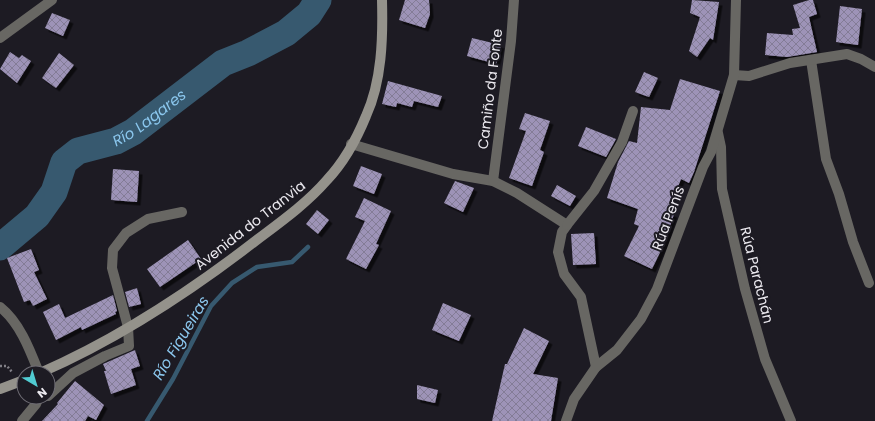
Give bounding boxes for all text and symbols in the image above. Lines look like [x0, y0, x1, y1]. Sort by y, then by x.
street label: Camiño da Fonte [473, 27, 507, 150]
water label: Río Lagares [108, 84, 191, 151]
street label: Avenida do Tranvia [191, 176, 309, 274]
street label: Rúa Penís [647, 183, 689, 253]
street label: Rúa Parachán [735, 225, 779, 325]
water label: Río Figueiras [147, 292, 214, 384]
north arrow [16, 365, 56, 405]
text: N [34, 384, 50, 402]

